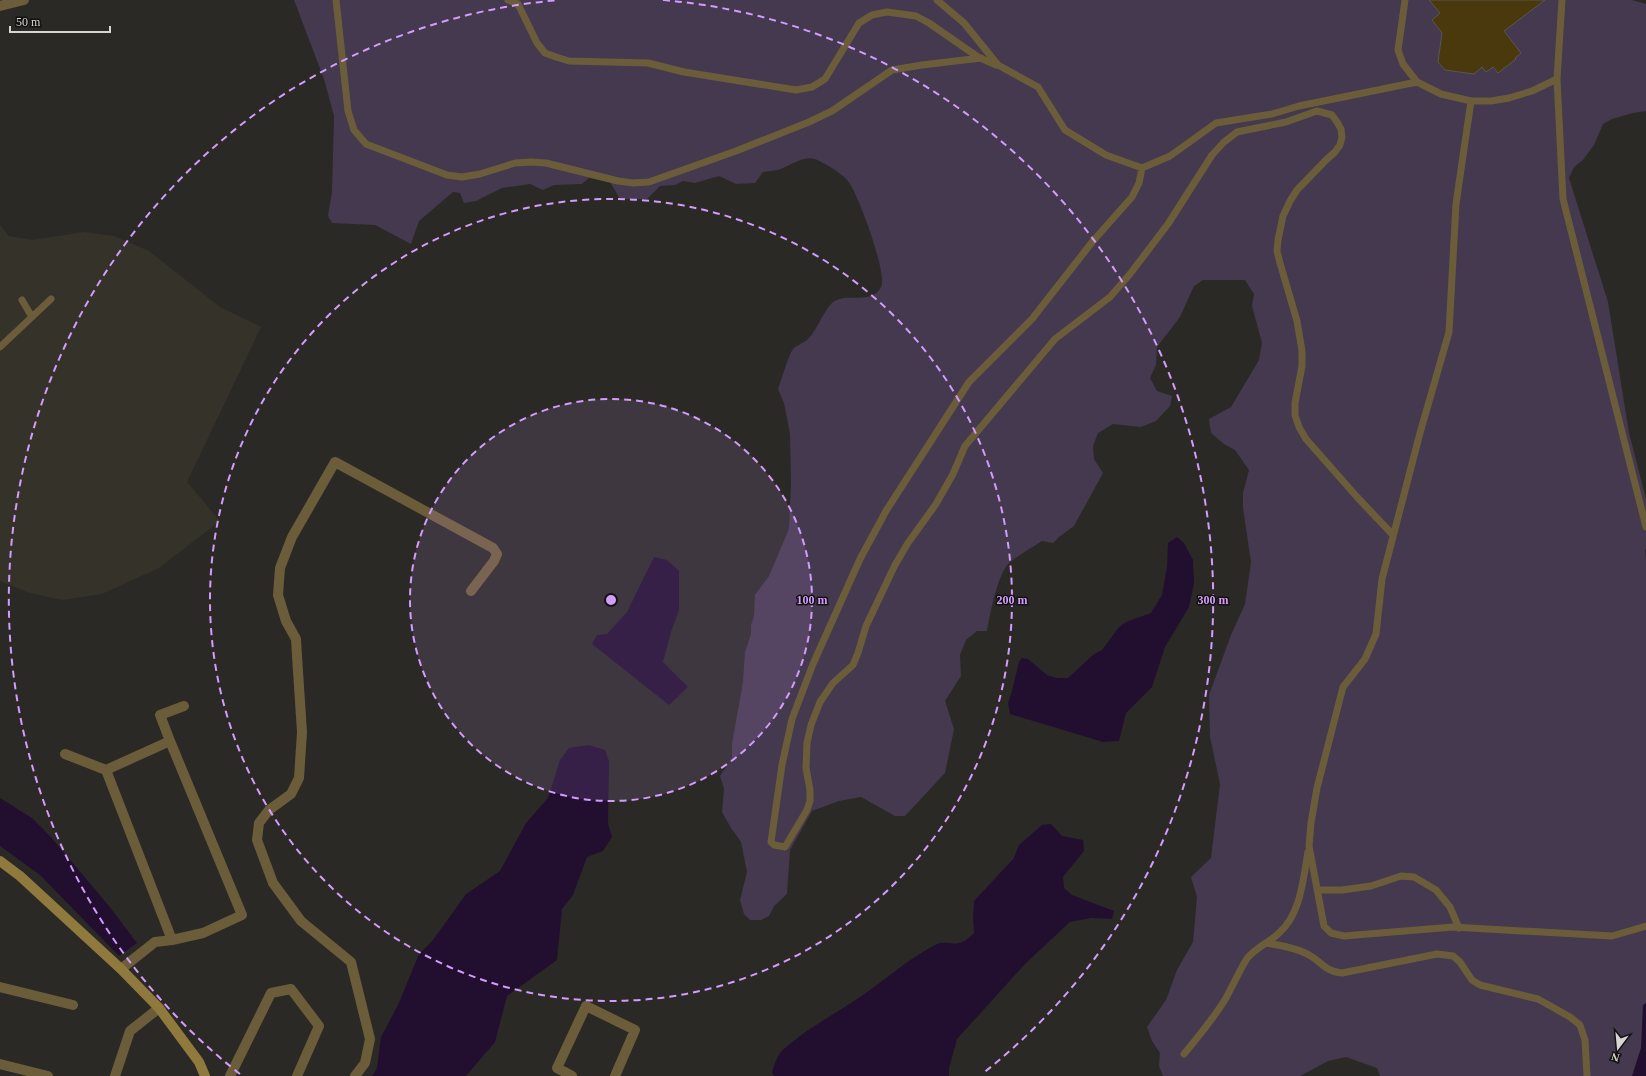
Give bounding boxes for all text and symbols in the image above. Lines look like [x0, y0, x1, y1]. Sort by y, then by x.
scale bar [10, 8, 110, 34]
text: 50 m [16, 15, 41, 29]
centre of rings [604, 593, 618, 607]
text: 100 m [797, 593, 828, 607]
text: 200 m [997, 593, 1028, 607]
text: 300 m [1198, 593, 1229, 607]
north arrow [1598, 1028, 1638, 1068]
text: N [1610, 1051, 1621, 1064]

